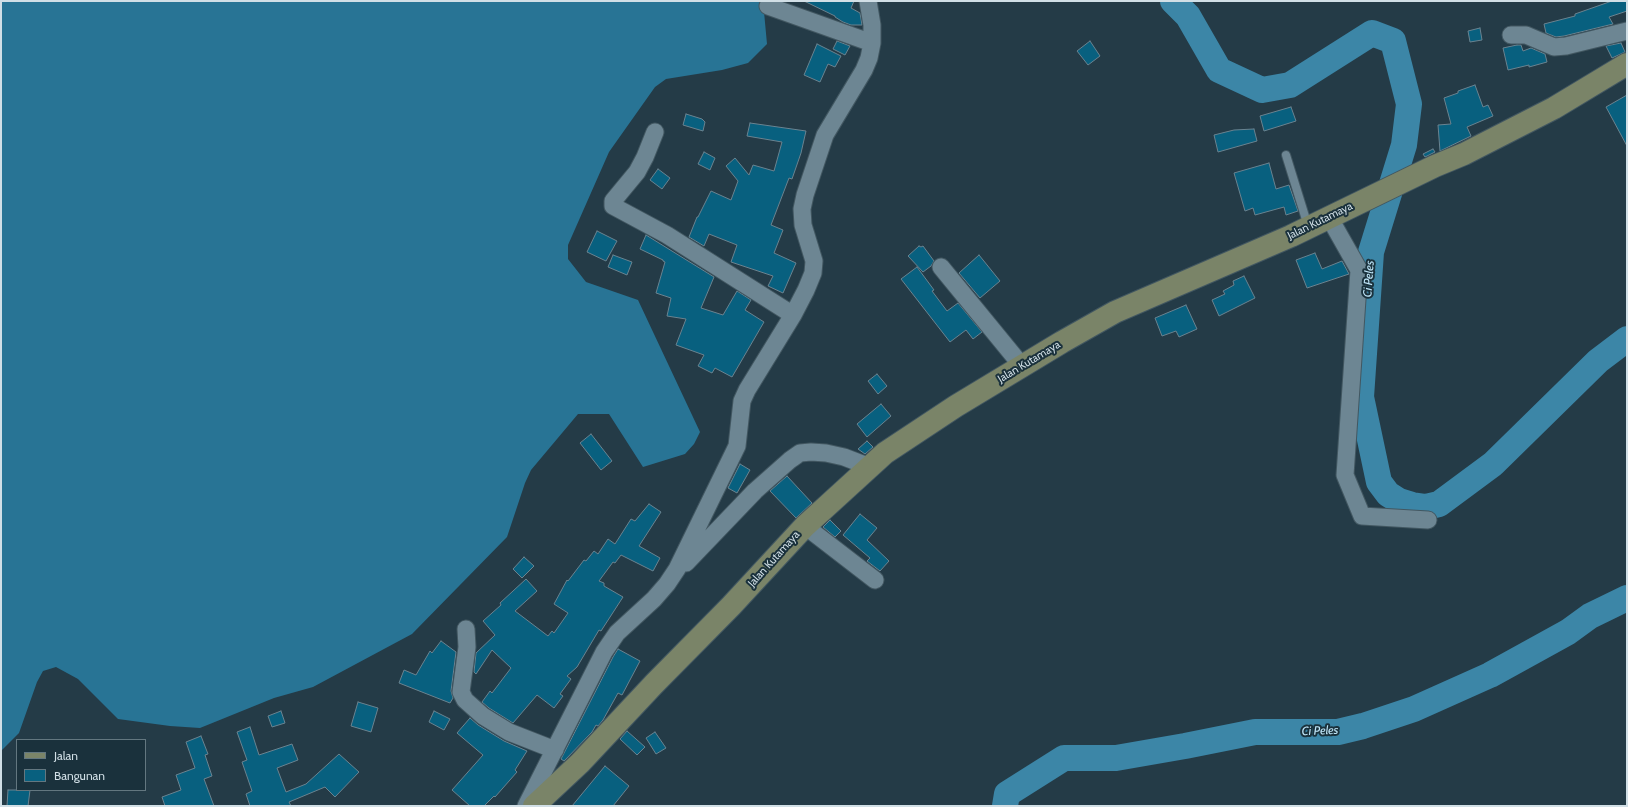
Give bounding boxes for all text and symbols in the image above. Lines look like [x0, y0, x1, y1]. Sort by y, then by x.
street label: Jalan Kutamaya [1285, 200, 1355, 242]
water label: Ci Peles [1361, 260, 1377, 298]
street label: Jalan Kutamaya [995, 338, 1063, 386]
street label: Jalan Kutamaya [745, 528, 803, 590]
water label: Ci Peles [1301, 723, 1339, 739]
legend [16, 739, 146, 791]
text: Jalan [54, 748, 78, 763]
text: Bangunan [54, 768, 105, 783]

